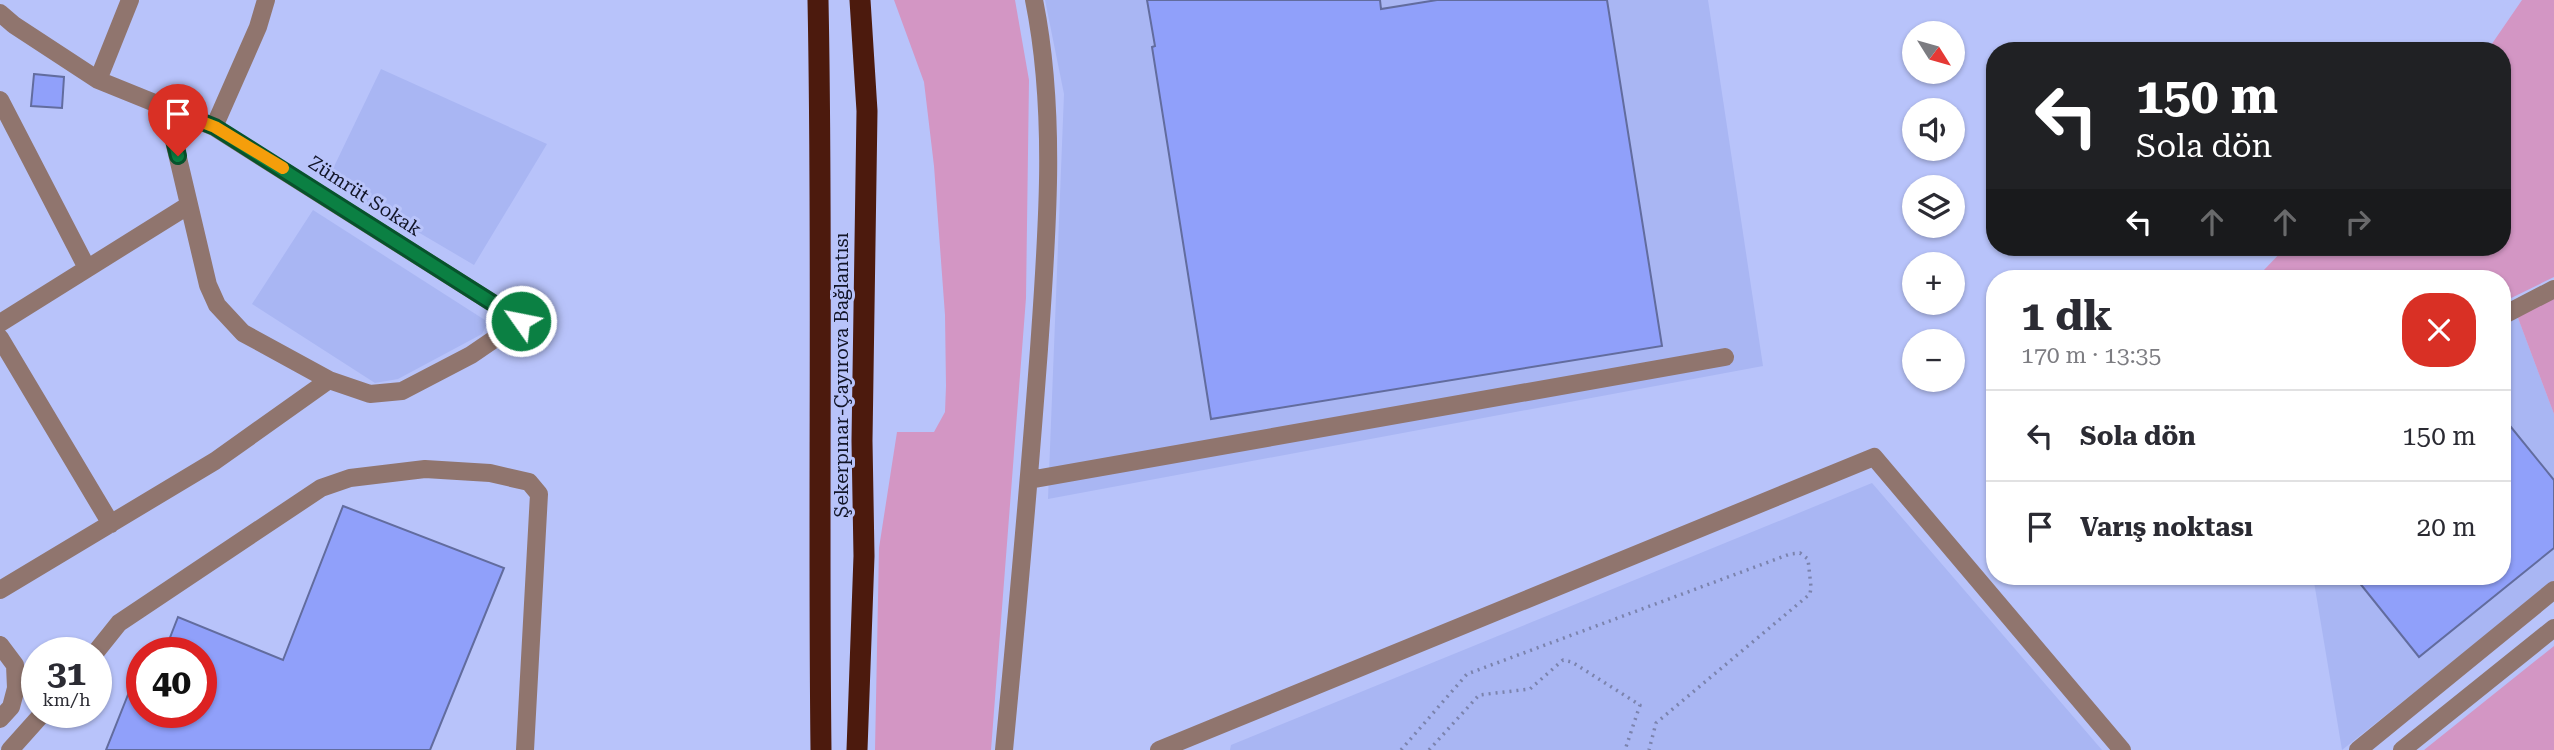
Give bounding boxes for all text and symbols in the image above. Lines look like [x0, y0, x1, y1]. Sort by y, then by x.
north arrow [1902, 21, 1965, 84]
map controls [1902, 21, 1965, 392]
text: 150 m [2136, 68, 2278, 125]
icon: left [2021, 70, 2112, 161]
pin [148, 84, 208, 156]
icon: arrive [159, 95, 197, 133]
button: sound [1902, 98, 1965, 161]
text: Sola dön [2136, 127, 2272, 165]
street label: Zümrüt Sokak [304, 151, 426, 241]
button: layers [1902, 175, 1965, 238]
icon: left [2120, 203, 2158, 241]
icon: ahead [2193, 203, 2231, 241]
icon: ahead [2266, 203, 2304, 241]
icon: right [2339, 203, 2377, 241]
street label: Şekerpınar-Çayırova Bağlantısı [830, 232, 853, 518]
button: + [1902, 252, 1965, 315]
position arrow [484, 284, 558, 358]
text: 1 dk [2021, 291, 2112, 340]
button: close [2402, 293, 2476, 367]
button: − [1902, 329, 1965, 392]
text: 170 m · 13:35 [2021, 342, 2161, 369]
icon: left [2021, 417, 2059, 455]
text: Sola dön [2080, 421, 2196, 451]
text: 150 m [2402, 421, 2476, 451]
icon: arrive [2021, 508, 2059, 546]
text: Varış noktası [2080, 512, 2253, 542]
text: 20 m [2417, 512, 2476, 542]
speed limit sign: 40 [126, 637, 217, 728]
text: 31 [47, 653, 86, 694]
text: km/h [42, 689, 91, 710]

